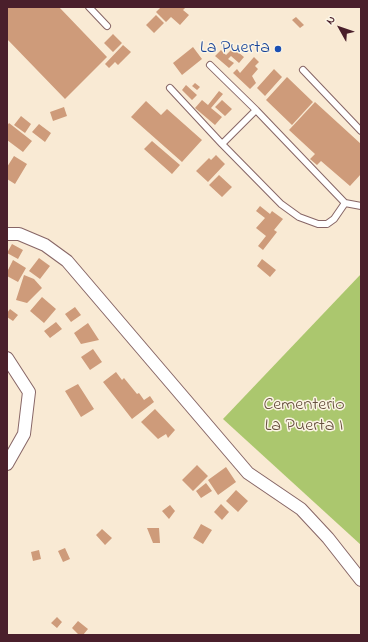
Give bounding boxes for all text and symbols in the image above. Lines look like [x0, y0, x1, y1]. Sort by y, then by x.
north arrow [320, 8, 360, 48]
text: N [322, 12, 339, 28]
place label: La Puerta [200, 38, 270, 60]
marker: La Puerta [273, 44, 283, 54]
park label: Cementerio La Puerta I [263, 395, 345, 438]

